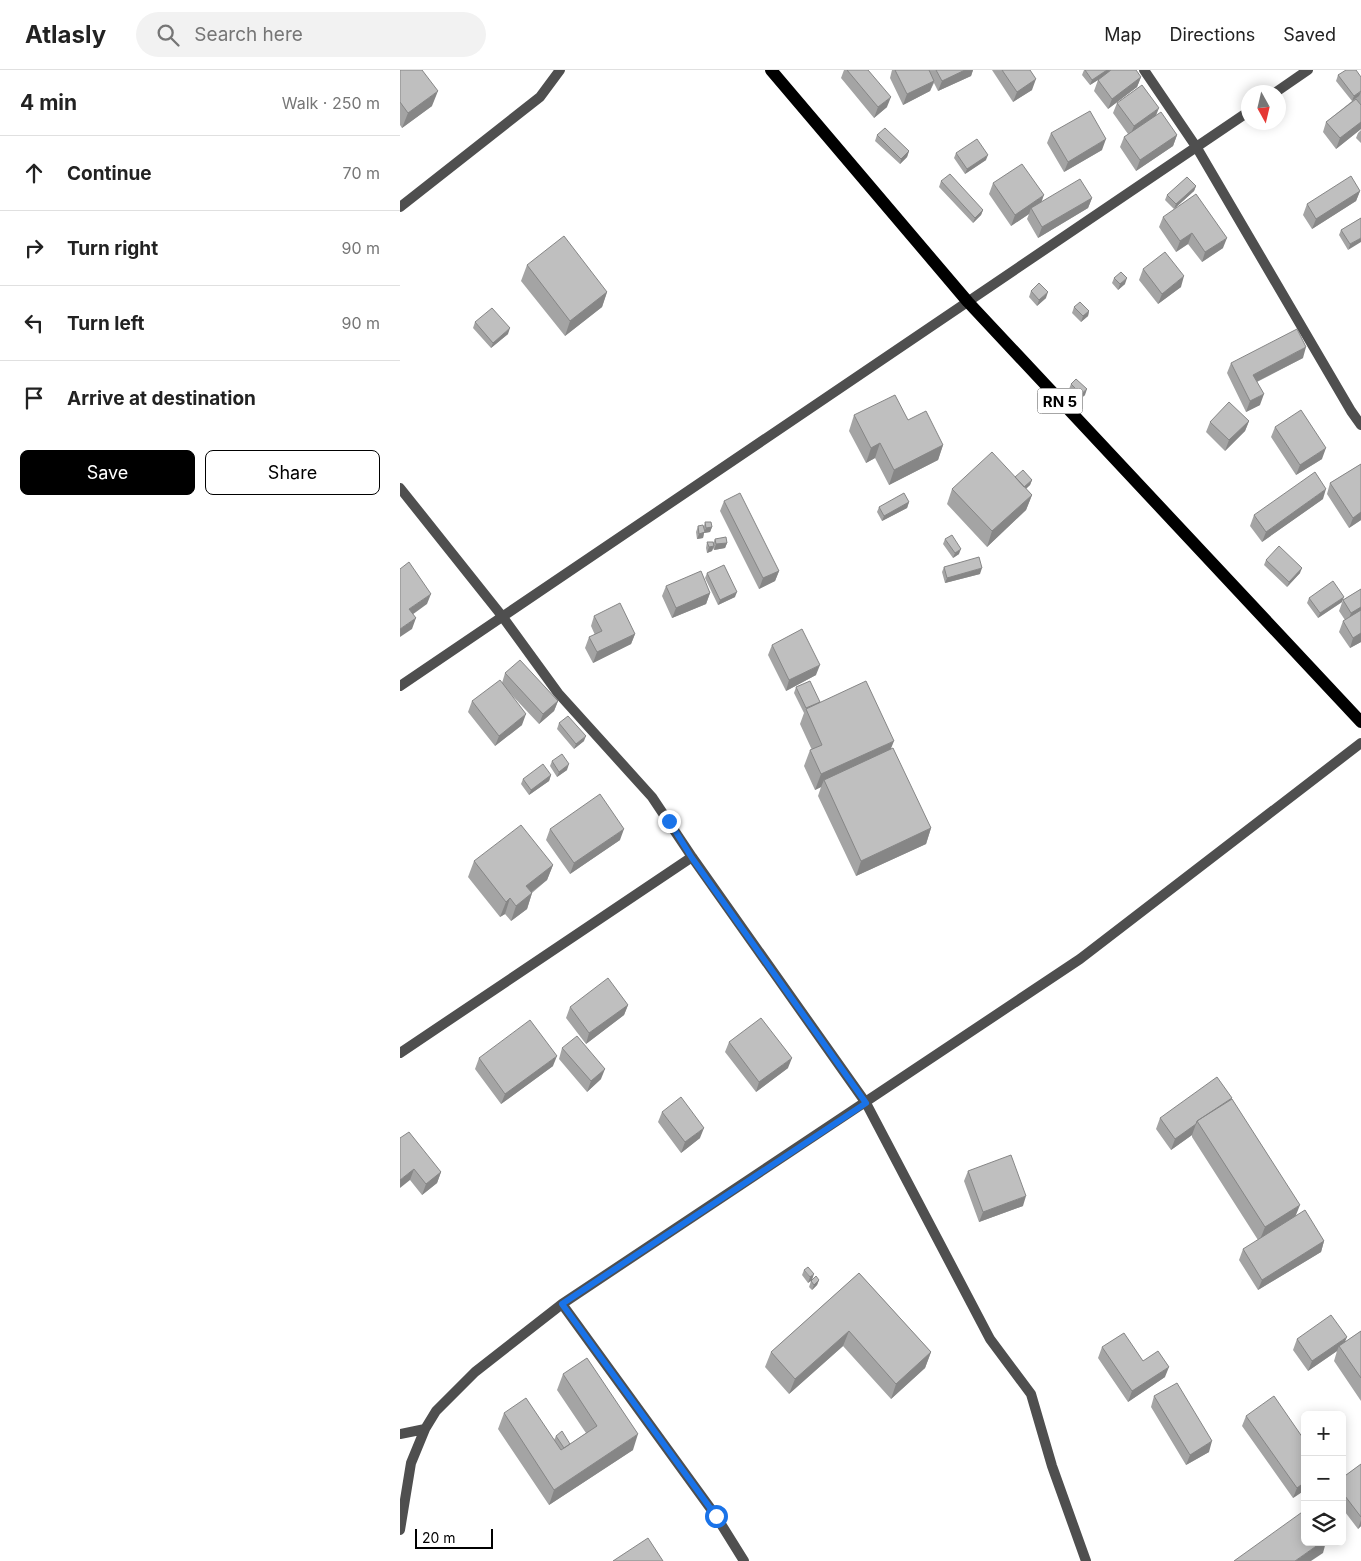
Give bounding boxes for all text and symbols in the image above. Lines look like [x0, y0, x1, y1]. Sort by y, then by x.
search box [136, 12, 486, 57]
text: Atlasly [25, 20, 106, 49]
icon: search [154, 21, 182, 49]
text: Search here [194, 23, 303, 46]
text: Map [1104, 24, 1142, 45]
text: Directions [1170, 24, 1255, 45]
text: Saved [1283, 24, 1336, 45]
north arrow [1241, 85, 1286, 130]
text: 4 min [20, 90, 77, 115]
text: Walk · 250 m [282, 93, 380, 113]
icon: ahead [20, 159, 48, 187]
text: Continue [67, 162, 152, 185]
text: 70 m [343, 163, 380, 183]
icon: right [20, 234, 48, 262]
text: Turn right [67, 237, 158, 260]
text: 90 m [341, 238, 380, 258]
icon: left [20, 309, 48, 337]
text: Turn left [67, 312, 145, 335]
text: 90 m [341, 313, 380, 333]
icon: arrive [20, 384, 48, 412]
text: Arrive at destination [67, 387, 256, 410]
road number: RN 5 [1038, 388, 1082, 414]
button: Save [20, 450, 195, 495]
button: Share [205, 450, 380, 495]
route end [658, 810, 681, 833]
map controls [1301, 1411, 1346, 1546]
button: + [1301, 1411, 1346, 1456]
button: − [1301, 1456, 1346, 1501]
button: layers [1301, 1501, 1346, 1546]
route start [705, 1505, 728, 1528]
scale bar [415, 1526, 492, 1549]
text: 20 m [422, 1529, 456, 1546]

